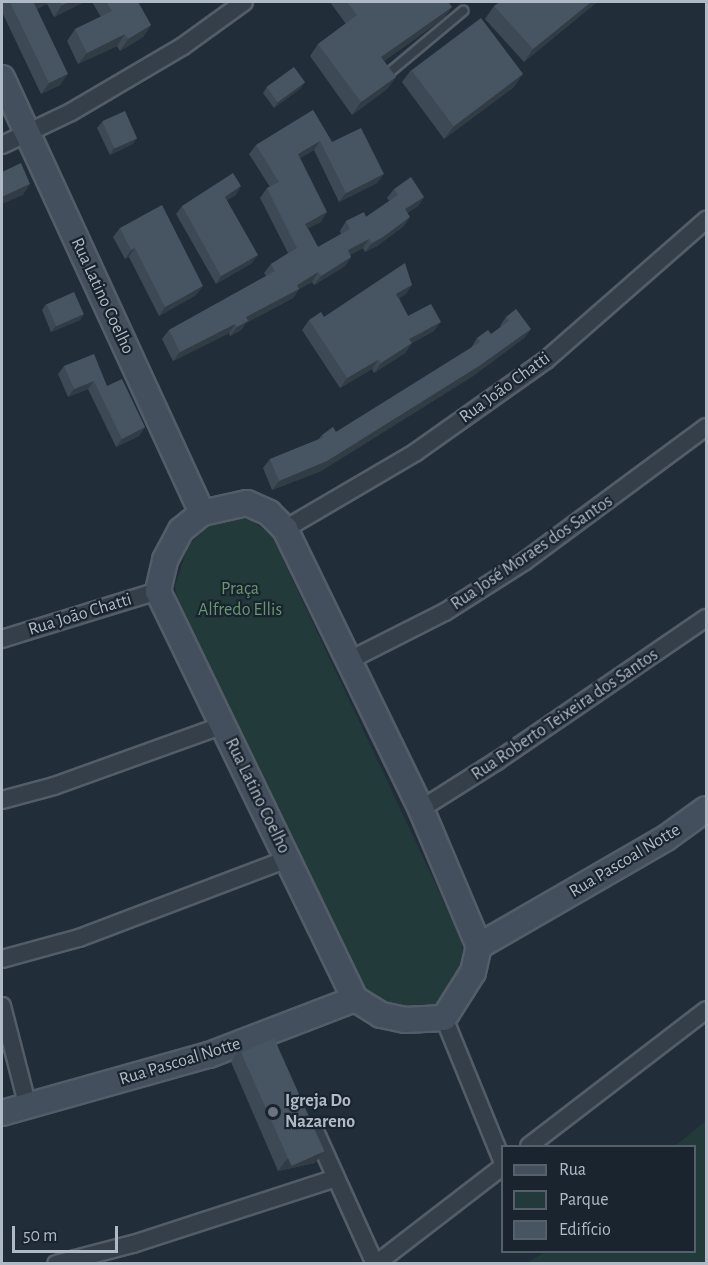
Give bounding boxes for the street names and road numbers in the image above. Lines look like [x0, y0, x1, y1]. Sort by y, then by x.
street label: Rua Latino Coelho [66, 234, 138, 358]
street label: Rua João Chatti [455, 348, 555, 428]
street label: Rua José Moraes dos Santos [447, 491, 617, 615]
street label: Rua João Chatti [26, 589, 134, 641]
street label: Rua Roberto Teixeira dos Santos [467, 644, 663, 786]
street label: Rua Latino Coelho [220, 735, 294, 857]
street label: Rua Pascoal Notte [566, 819, 684, 903]
street label: Rua Pascoal Notte [117, 1033, 243, 1091]

